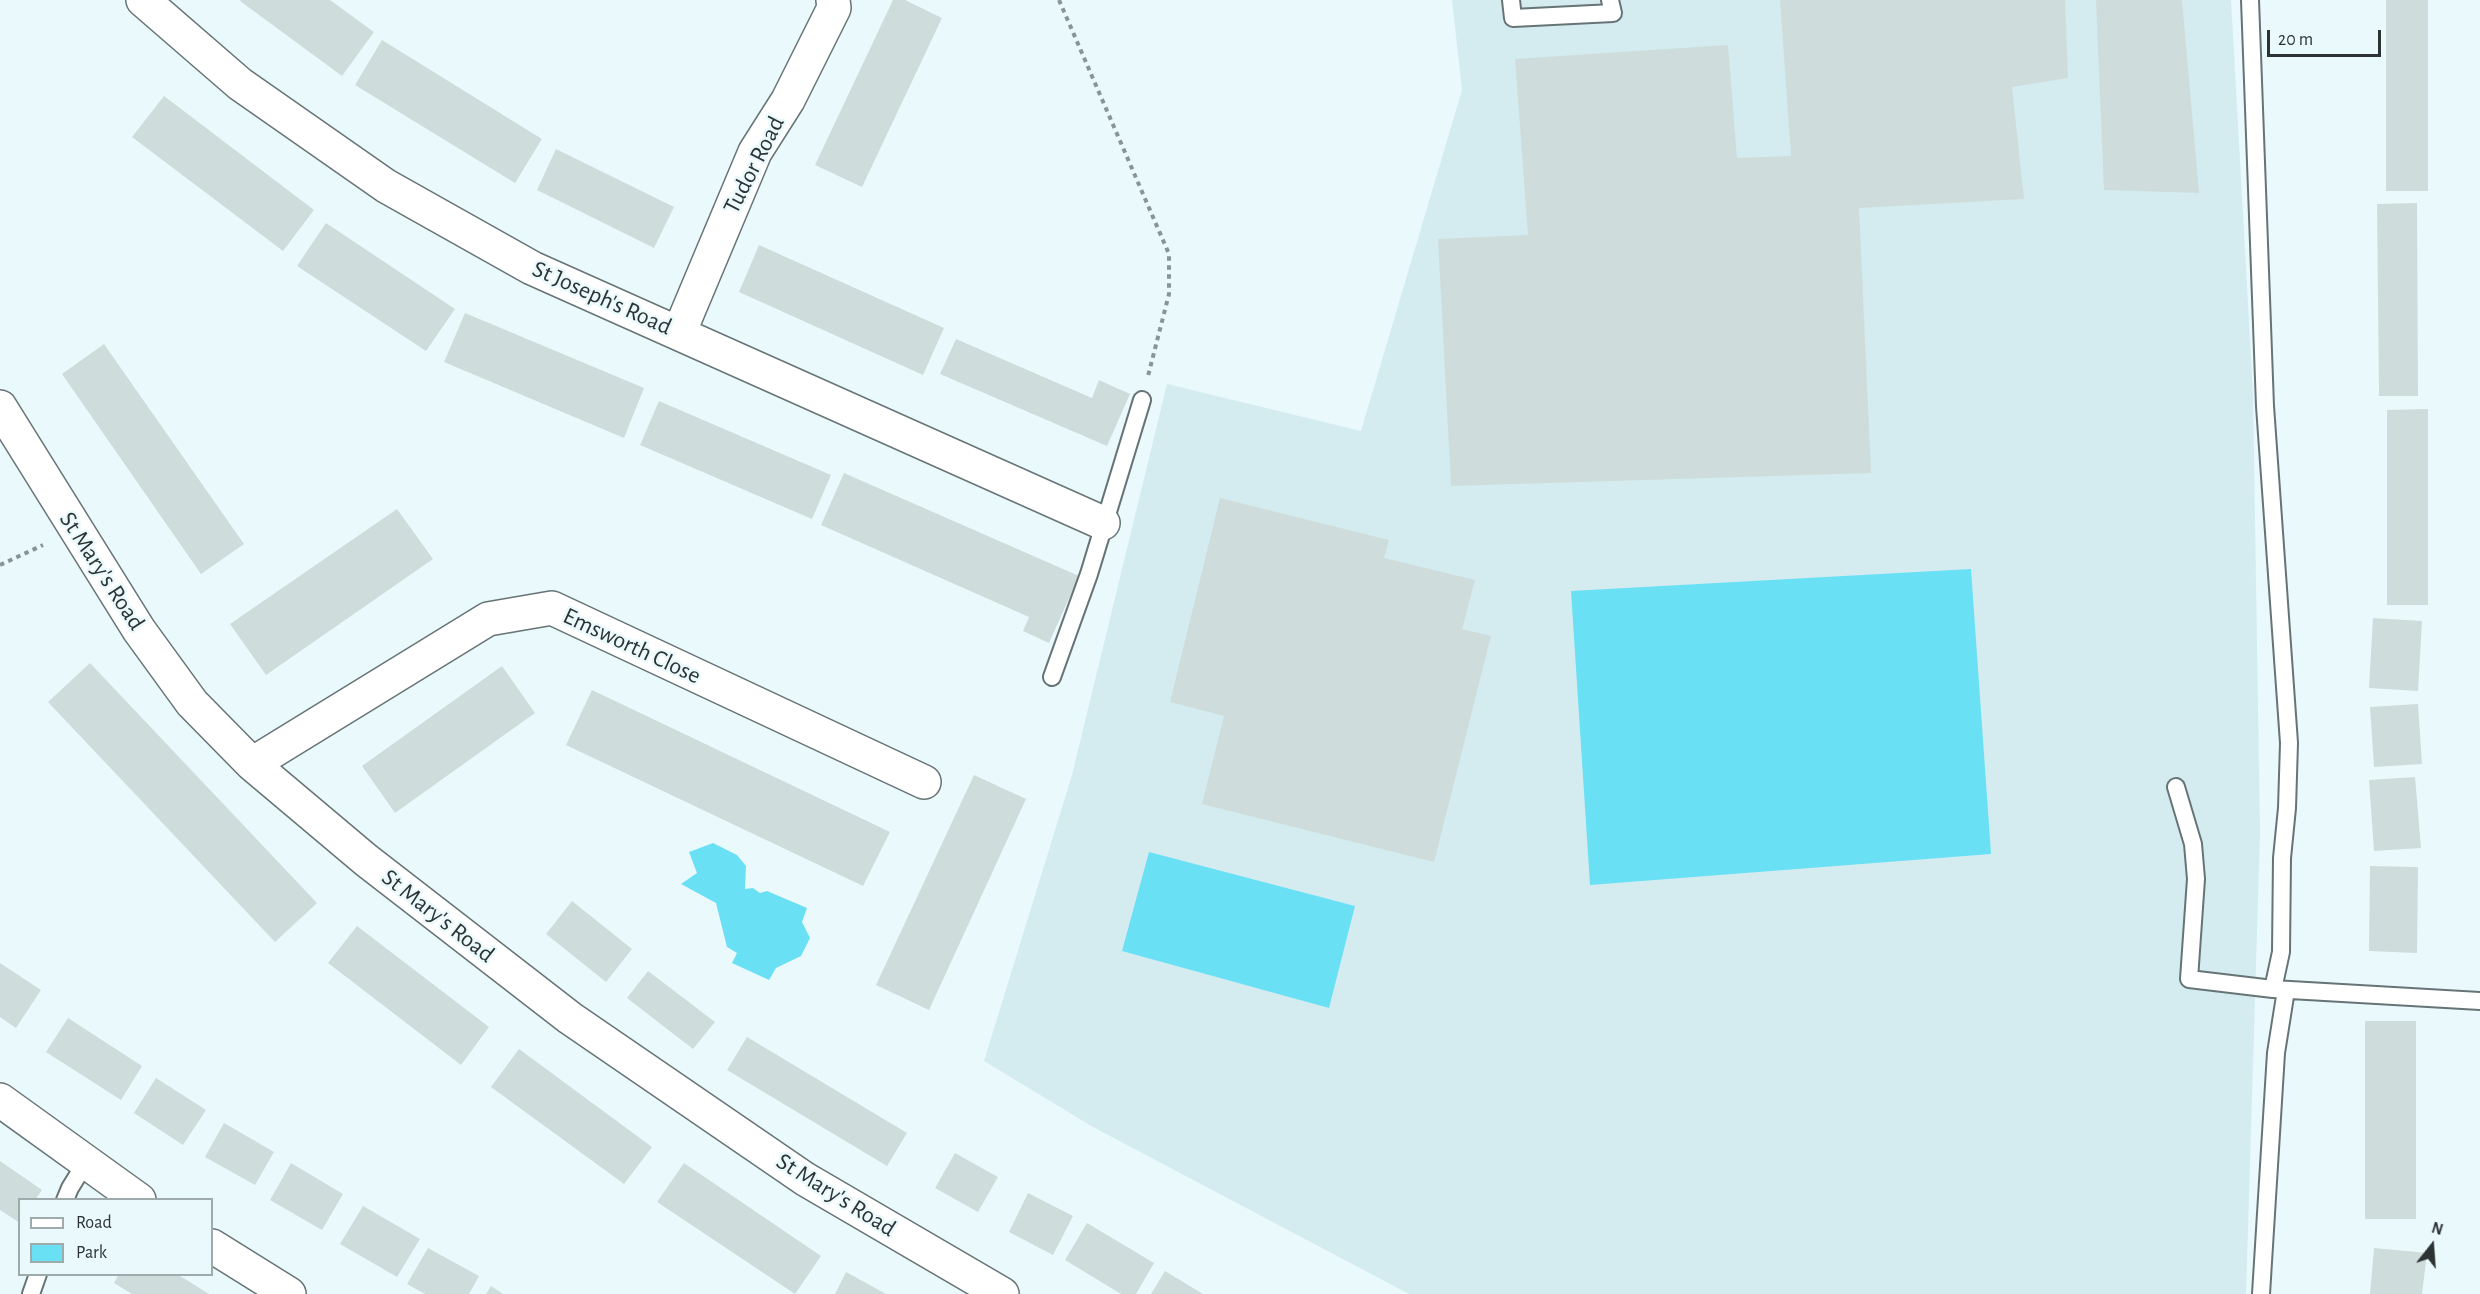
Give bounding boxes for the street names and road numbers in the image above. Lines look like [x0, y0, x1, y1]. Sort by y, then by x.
street label: Tudor Road [717, 111, 791, 219]
street label: St Joseph's Road [528, 254, 676, 342]
street label: St Mary's Road [53, 506, 151, 636]
street label: Emsworth Close [558, 602, 706, 690]
street label: St Mary's Road [376, 863, 500, 969]
street label: St Mary's Road [771, 1147, 901, 1243]

